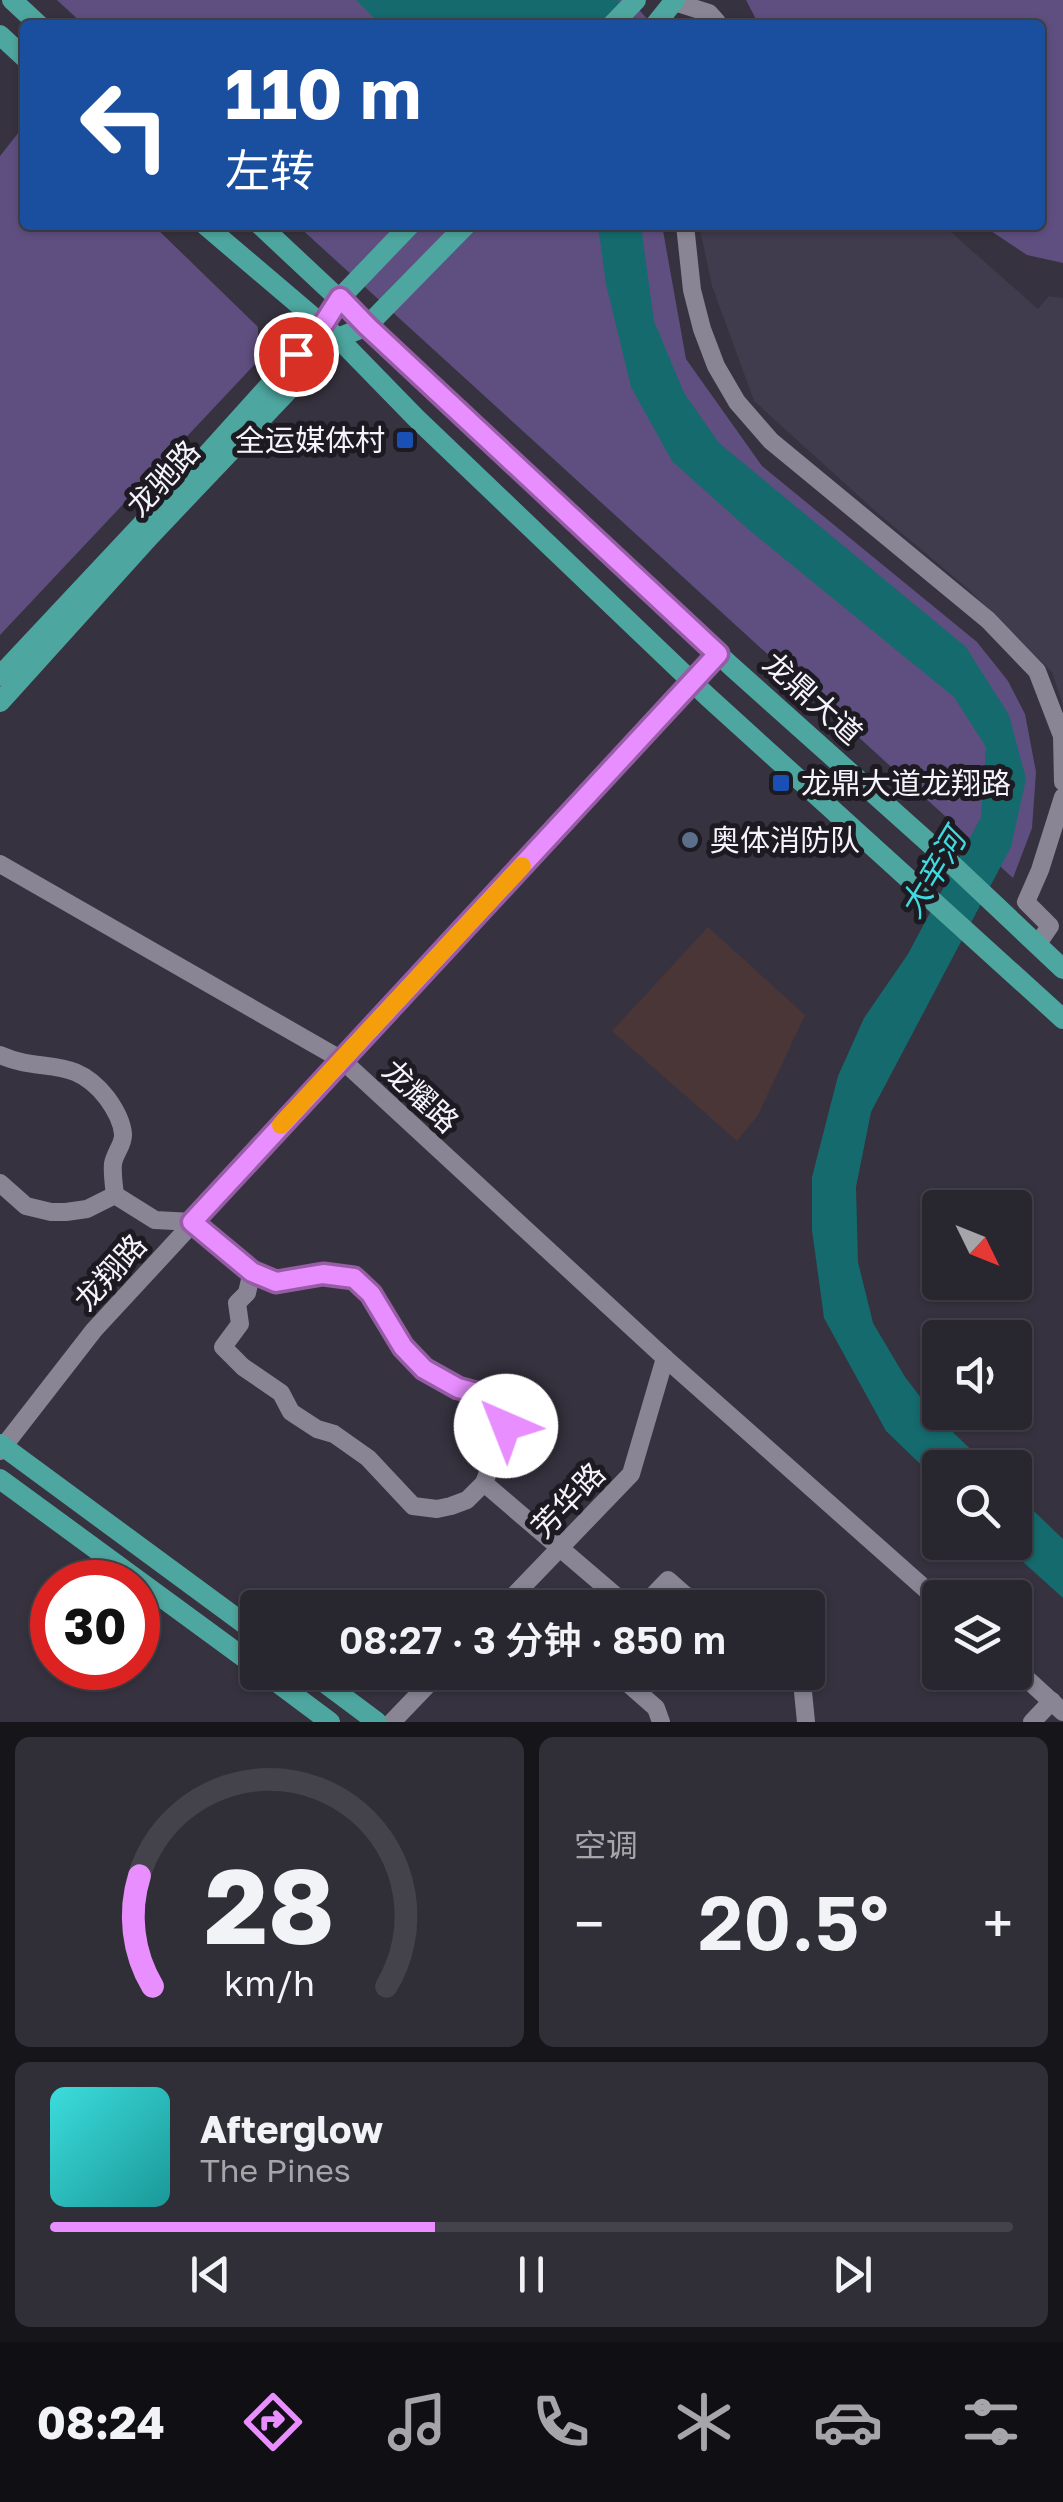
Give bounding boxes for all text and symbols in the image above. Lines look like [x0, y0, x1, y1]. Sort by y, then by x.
text: 110 m [225, 50, 421, 134]
icon: left [60, 60, 190, 190]
text: 左转 [225, 143, 315, 197]
pin [254, 312, 339, 397]
icon: arrive [269, 327, 324, 382]
place label: 全运媒体村 [235, 422, 385, 458]
marker: 全运媒体村 [394, 429, 416, 451]
street label: 龙驰路 [119, 433, 207, 523]
street label: 龙鼎大道 [756, 644, 870, 752]
place label: 龙鼎大道龙翔路 [801, 765, 1011, 801]
marker: 龙鼎大道龙翔路 [770, 772, 792, 794]
water label: 大辛河 [891, 817, 976, 924]
place label: 奥体消防队 [710, 822, 860, 858]
marker: 奥体消防队 [679, 829, 701, 851]
street label: 龙耀路 [376, 1052, 466, 1140]
north arrow [922, 1190, 1032, 1300]
map controls [922, 1190, 1032, 1690]
street label: 龙翔路 [67, 1227, 153, 1317]
button: sound [922, 1320, 1032, 1430]
position arrow [454, 1374, 558, 1478]
button: search [922, 1450, 1032, 1560]
street label: 芳华路 [524, 1455, 612, 1545]
speed limit sign: 30 [30, 1560, 160, 1690]
button: layers [922, 1580, 1032, 1690]
text: 08:27 · 3 分钟 · 850 m [339, 1617, 726, 1662]
text: 空调 [574, 1826, 638, 1864]
text: 28 [204, 1842, 335, 1967]
text: 20.5° [698, 1876, 889, 1967]
text: − [574, 1890, 604, 1956]
text: + [983, 1890, 1013, 1956]
text: km/h [224, 1961, 315, 2004]
text: Afterglow [200, 2106, 383, 2151]
text: The Pines [200, 2151, 351, 2189]
icon: previous [183, 2247, 238, 2302]
icon: pause [504, 2247, 559, 2302]
icon: next [825, 2247, 880, 2302]
icon: directions [238, 2387, 308, 2457]
icon: music [382, 2387, 452, 2457]
icon: phone [526, 2387, 596, 2457]
icon: climate [669, 2387, 739, 2457]
icon: car [813, 2387, 883, 2457]
icon: filters [956, 2387, 1026, 2457]
text: 08:24 [37, 2395, 165, 2449]

